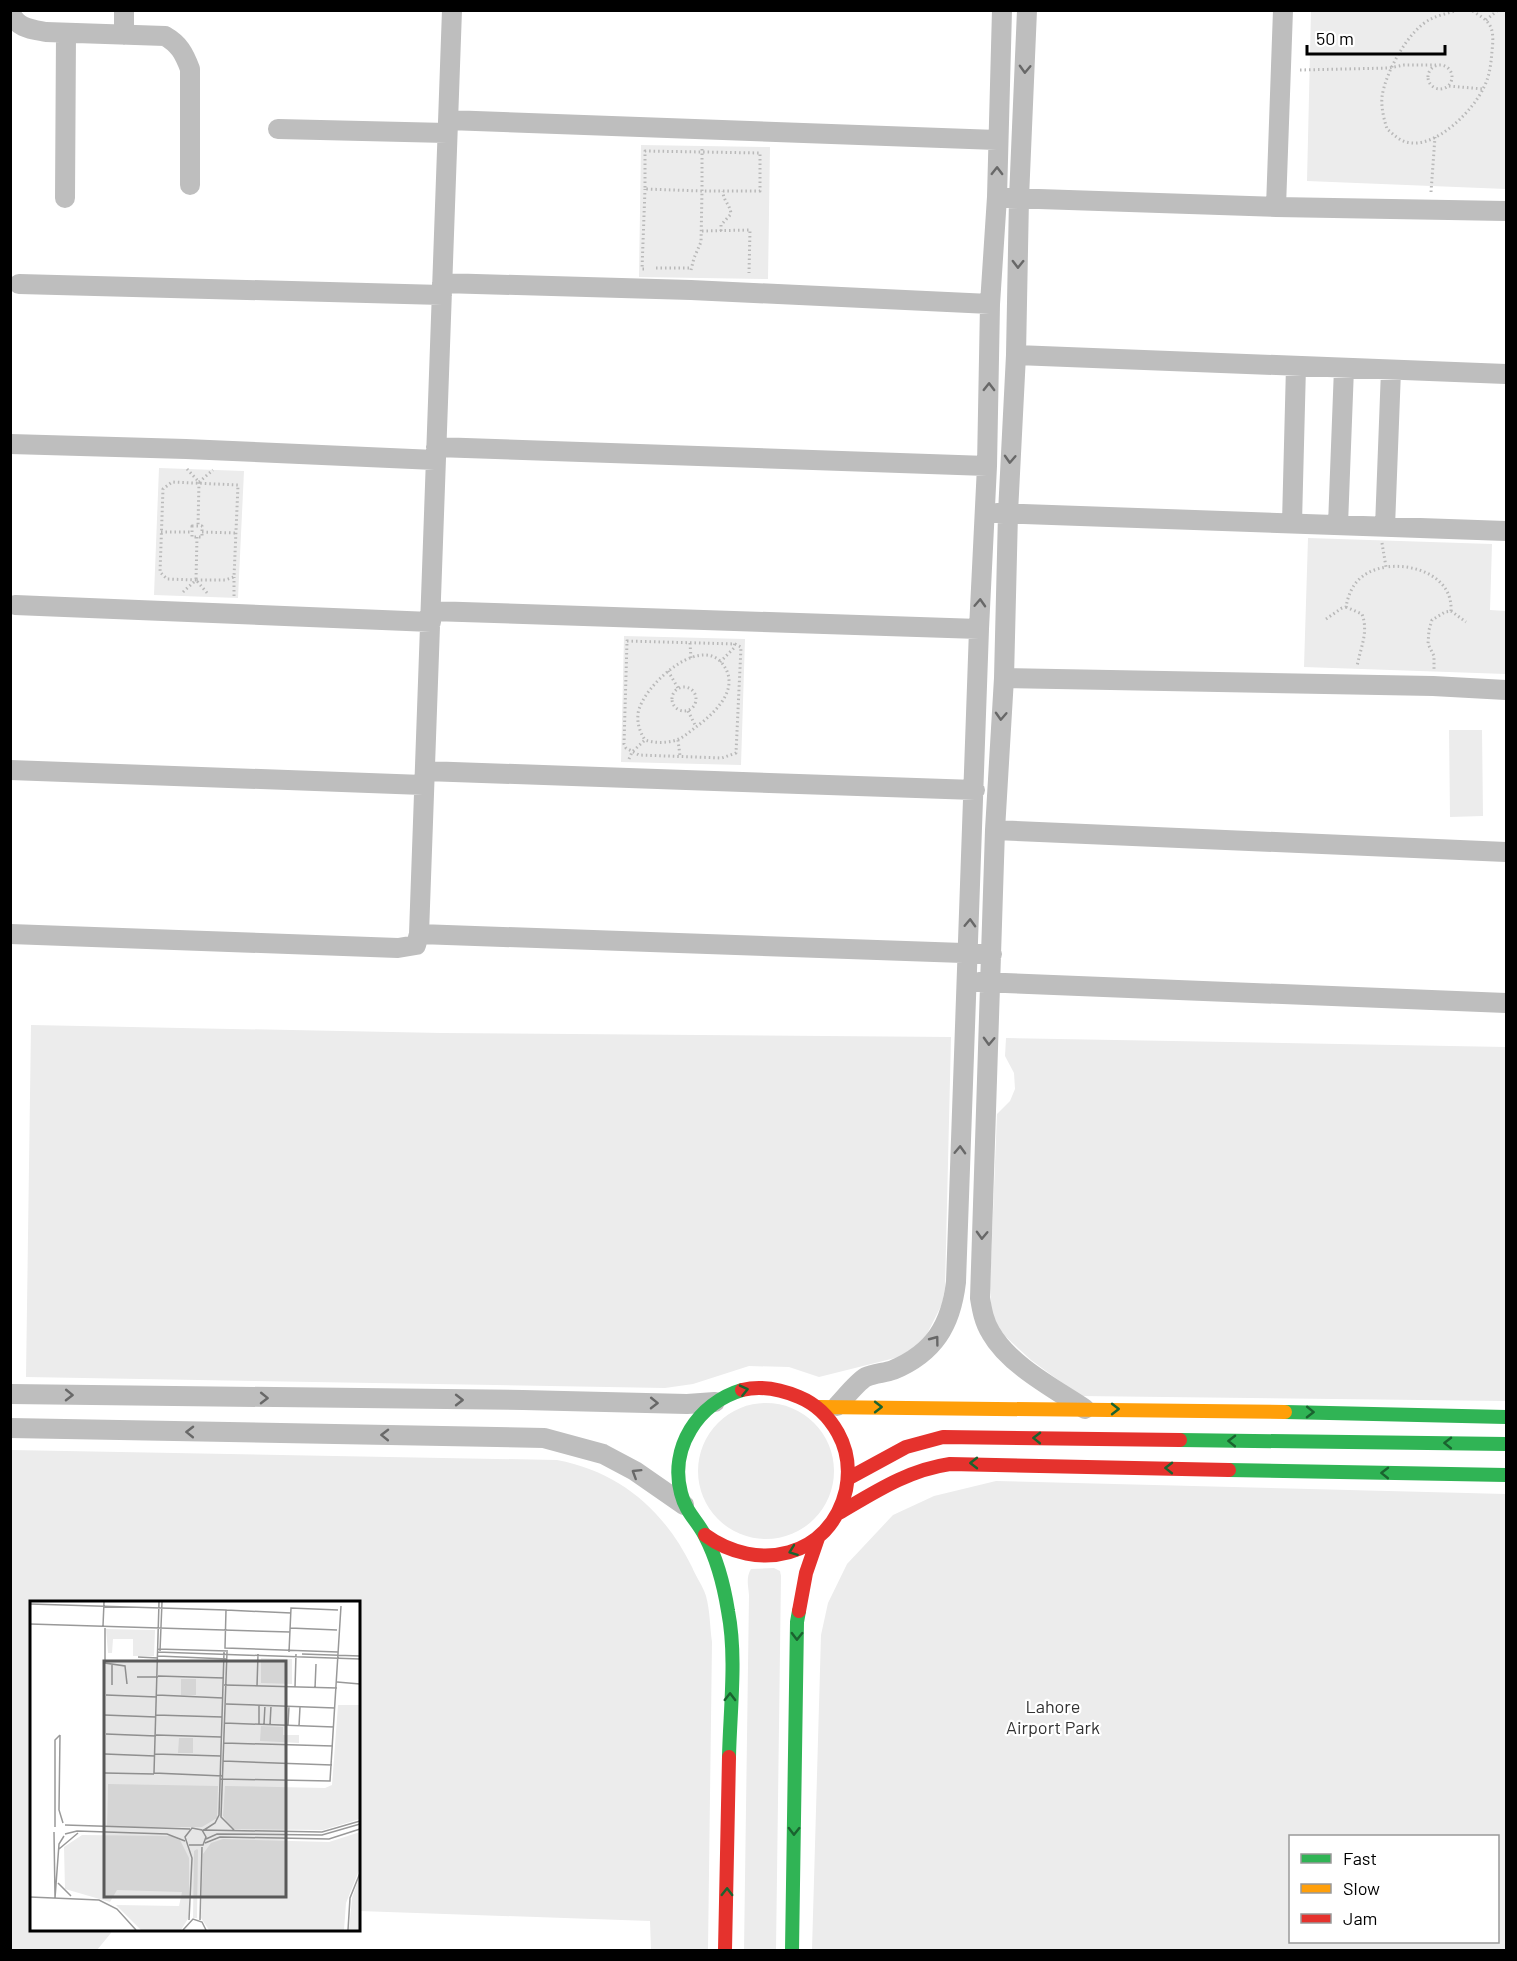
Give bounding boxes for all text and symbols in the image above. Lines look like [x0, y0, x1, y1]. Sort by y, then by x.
scale bar [1307, 18, 1445, 56]
text: 50 m [1316, 27, 1354, 49]
one-way arrow [1018, 64, 1031, 73]
one-way arrow [991, 166, 1003, 175]
one-way arrow [1011, 259, 1024, 268]
one-way arrow [982, 382, 995, 391]
one-way arrow [1004, 454, 1017, 463]
one-way arrow [974, 598, 987, 607]
one-way arrow [995, 712, 1008, 721]
one-way arrow [963, 919, 976, 928]
one-way arrow [982, 1036, 995, 1045]
one-way arrow [954, 1145, 967, 1154]
one-way arrow [976, 1231, 988, 1240]
one-way arrow [927, 1335, 938, 1346]
one-way arrow [738, 1384, 748, 1397]
one-way arrow [64, 1389, 73, 1401]
one-way arrow [259, 1392, 268, 1404]
one-way arrow [454, 1394, 463, 1406]
one-way arrow [649, 1397, 658, 1410]
one-way arrow [873, 1401, 882, 1413]
one-way arrow [1110, 1403, 1119, 1415]
one-way arrow [1305, 1406, 1314, 1418]
one-way arrow [185, 1426, 194, 1438]
one-way arrow [380, 1429, 389, 1441]
one-way arrow [1033, 1432, 1042, 1444]
one-way arrow [1228, 1434, 1237, 1447]
one-way arrow [1444, 1437, 1453, 1450]
one-way arrow [970, 1457, 979, 1469]
one-way arrow [1165, 1462, 1174, 1474]
one-way arrow [1381, 1467, 1390, 1479]
one-way arrow [632, 1468, 642, 1480]
one-way arrow [788, 1543, 799, 1556]
inset map [30, 1601, 360, 1931]
one-way arrow [791, 1632, 803, 1641]
one-way arrow [724, 1693, 737, 1702]
park label: Lahore Airport Park [1006, 1695, 1100, 1738]
one-way arrow [788, 1827, 800, 1836]
legend [1289, 1835, 1499, 1943]
text: Fast [1343, 1847, 1377, 1869]
text: Slow [1343, 1877, 1380, 1899]
one-way arrow [720, 1888, 733, 1897]
text: Jam [1343, 1907, 1377, 1929]

